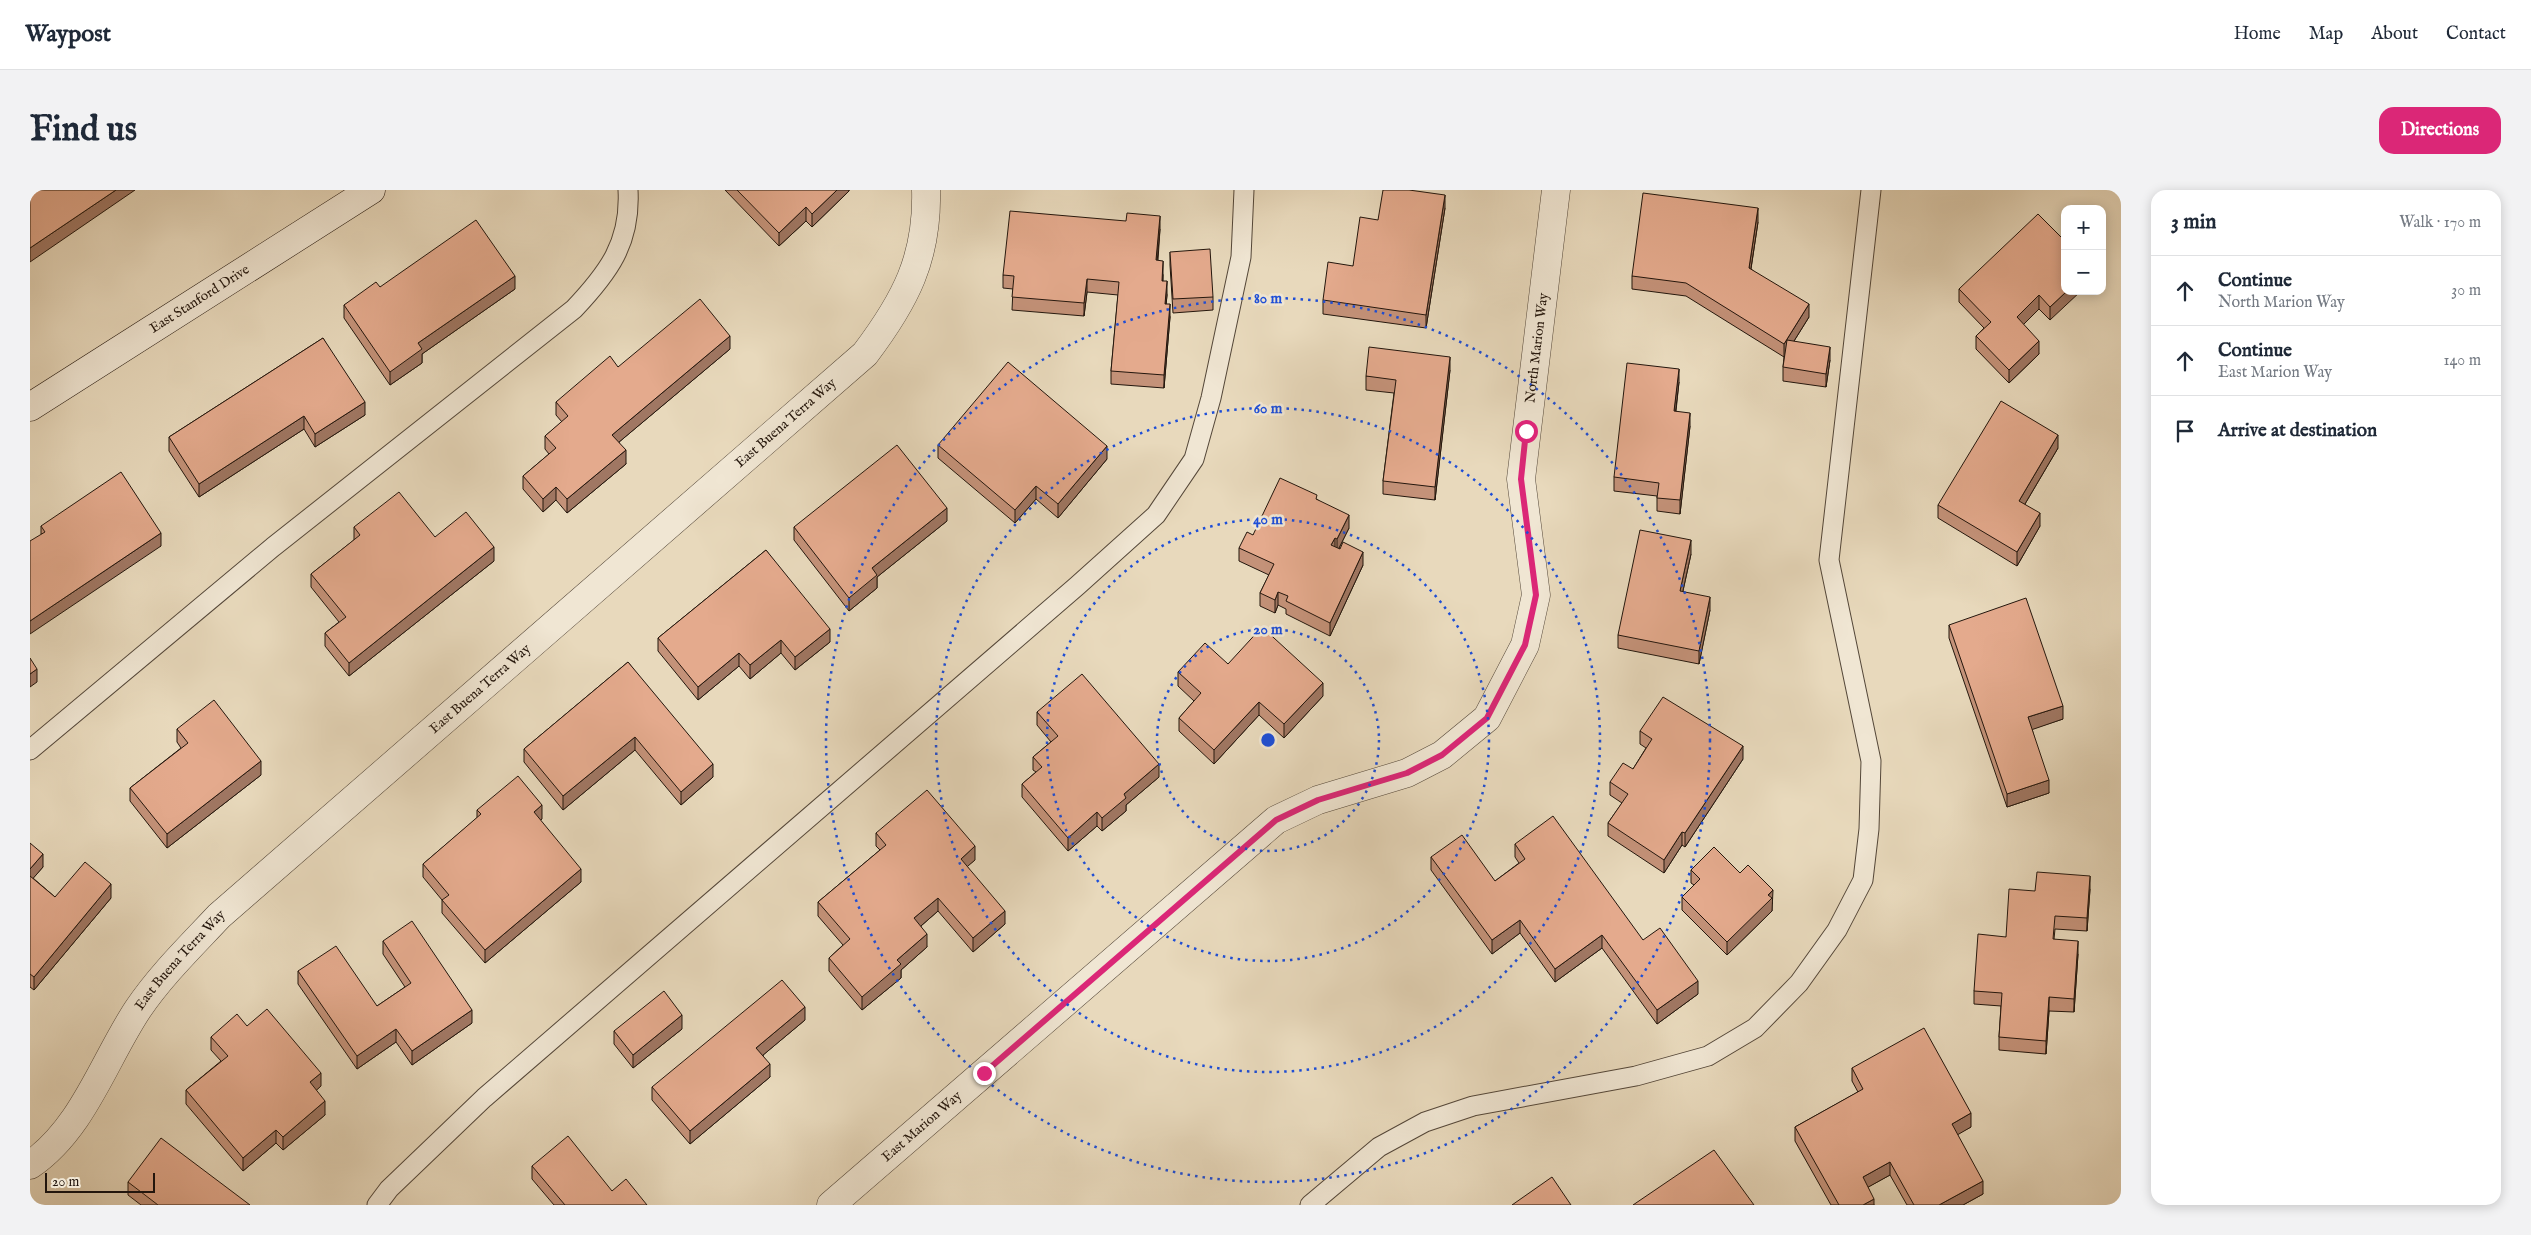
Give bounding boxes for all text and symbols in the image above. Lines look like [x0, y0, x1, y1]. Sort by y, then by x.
text: Waypost [25, 19, 111, 50]
text: Home [2234, 23, 2281, 46]
text: Map [2309, 23, 2343, 46]
text: About [2371, 23, 2418, 46]
text: Contact [2446, 23, 2506, 46]
button: Directions [2379, 107, 2501, 154]
text: Find us [30, 108, 137, 153]
map controls [2061, 205, 2106, 295]
button: + [2061, 205, 2106, 250]
text: 3 min [2171, 209, 2216, 236]
text: Walk · 170 m [2399, 213, 2481, 233]
button: − [2061, 250, 2106, 295]
street label: East Stanford Drive [146, 260, 253, 338]
text: Continue [2218, 269, 2292, 293]
icon: ahead [2171, 277, 2199, 305]
text: 30 m [2451, 281, 2481, 301]
text: 80 m [1254, 289, 1282, 308]
street label: North Marion Way [1521, 292, 1552, 404]
text: North Marion Way [2218, 293, 2345, 313]
text: Continue [2218, 339, 2292, 363]
icon: ahead [2171, 347, 2199, 375]
text: 140 m [2443, 351, 2481, 371]
text: East Marion Way [2218, 363, 2332, 383]
street label: East Buena Terra Way [731, 374, 840, 472]
text: 60 m [1254, 399, 1283, 418]
icon: arrive [2171, 417, 2199, 445]
text: Arrive at destination [2218, 419, 2377, 443]
route start [1515, 420, 1538, 443]
text: 40 m [1253, 510, 1283, 529]
text: 20 m [1253, 620, 1283, 639]
street label: East Buena Terra Way [426, 640, 535, 738]
centre of rings [1259, 731, 1277, 749]
street label: East Buena Terra Way [131, 906, 229, 1014]
route end [973, 1062, 996, 1085]
street label: East Marion Way [878, 1087, 966, 1166]
scale bar [45, 1170, 155, 1193]
text: 20 m [52, 1173, 79, 1191]

